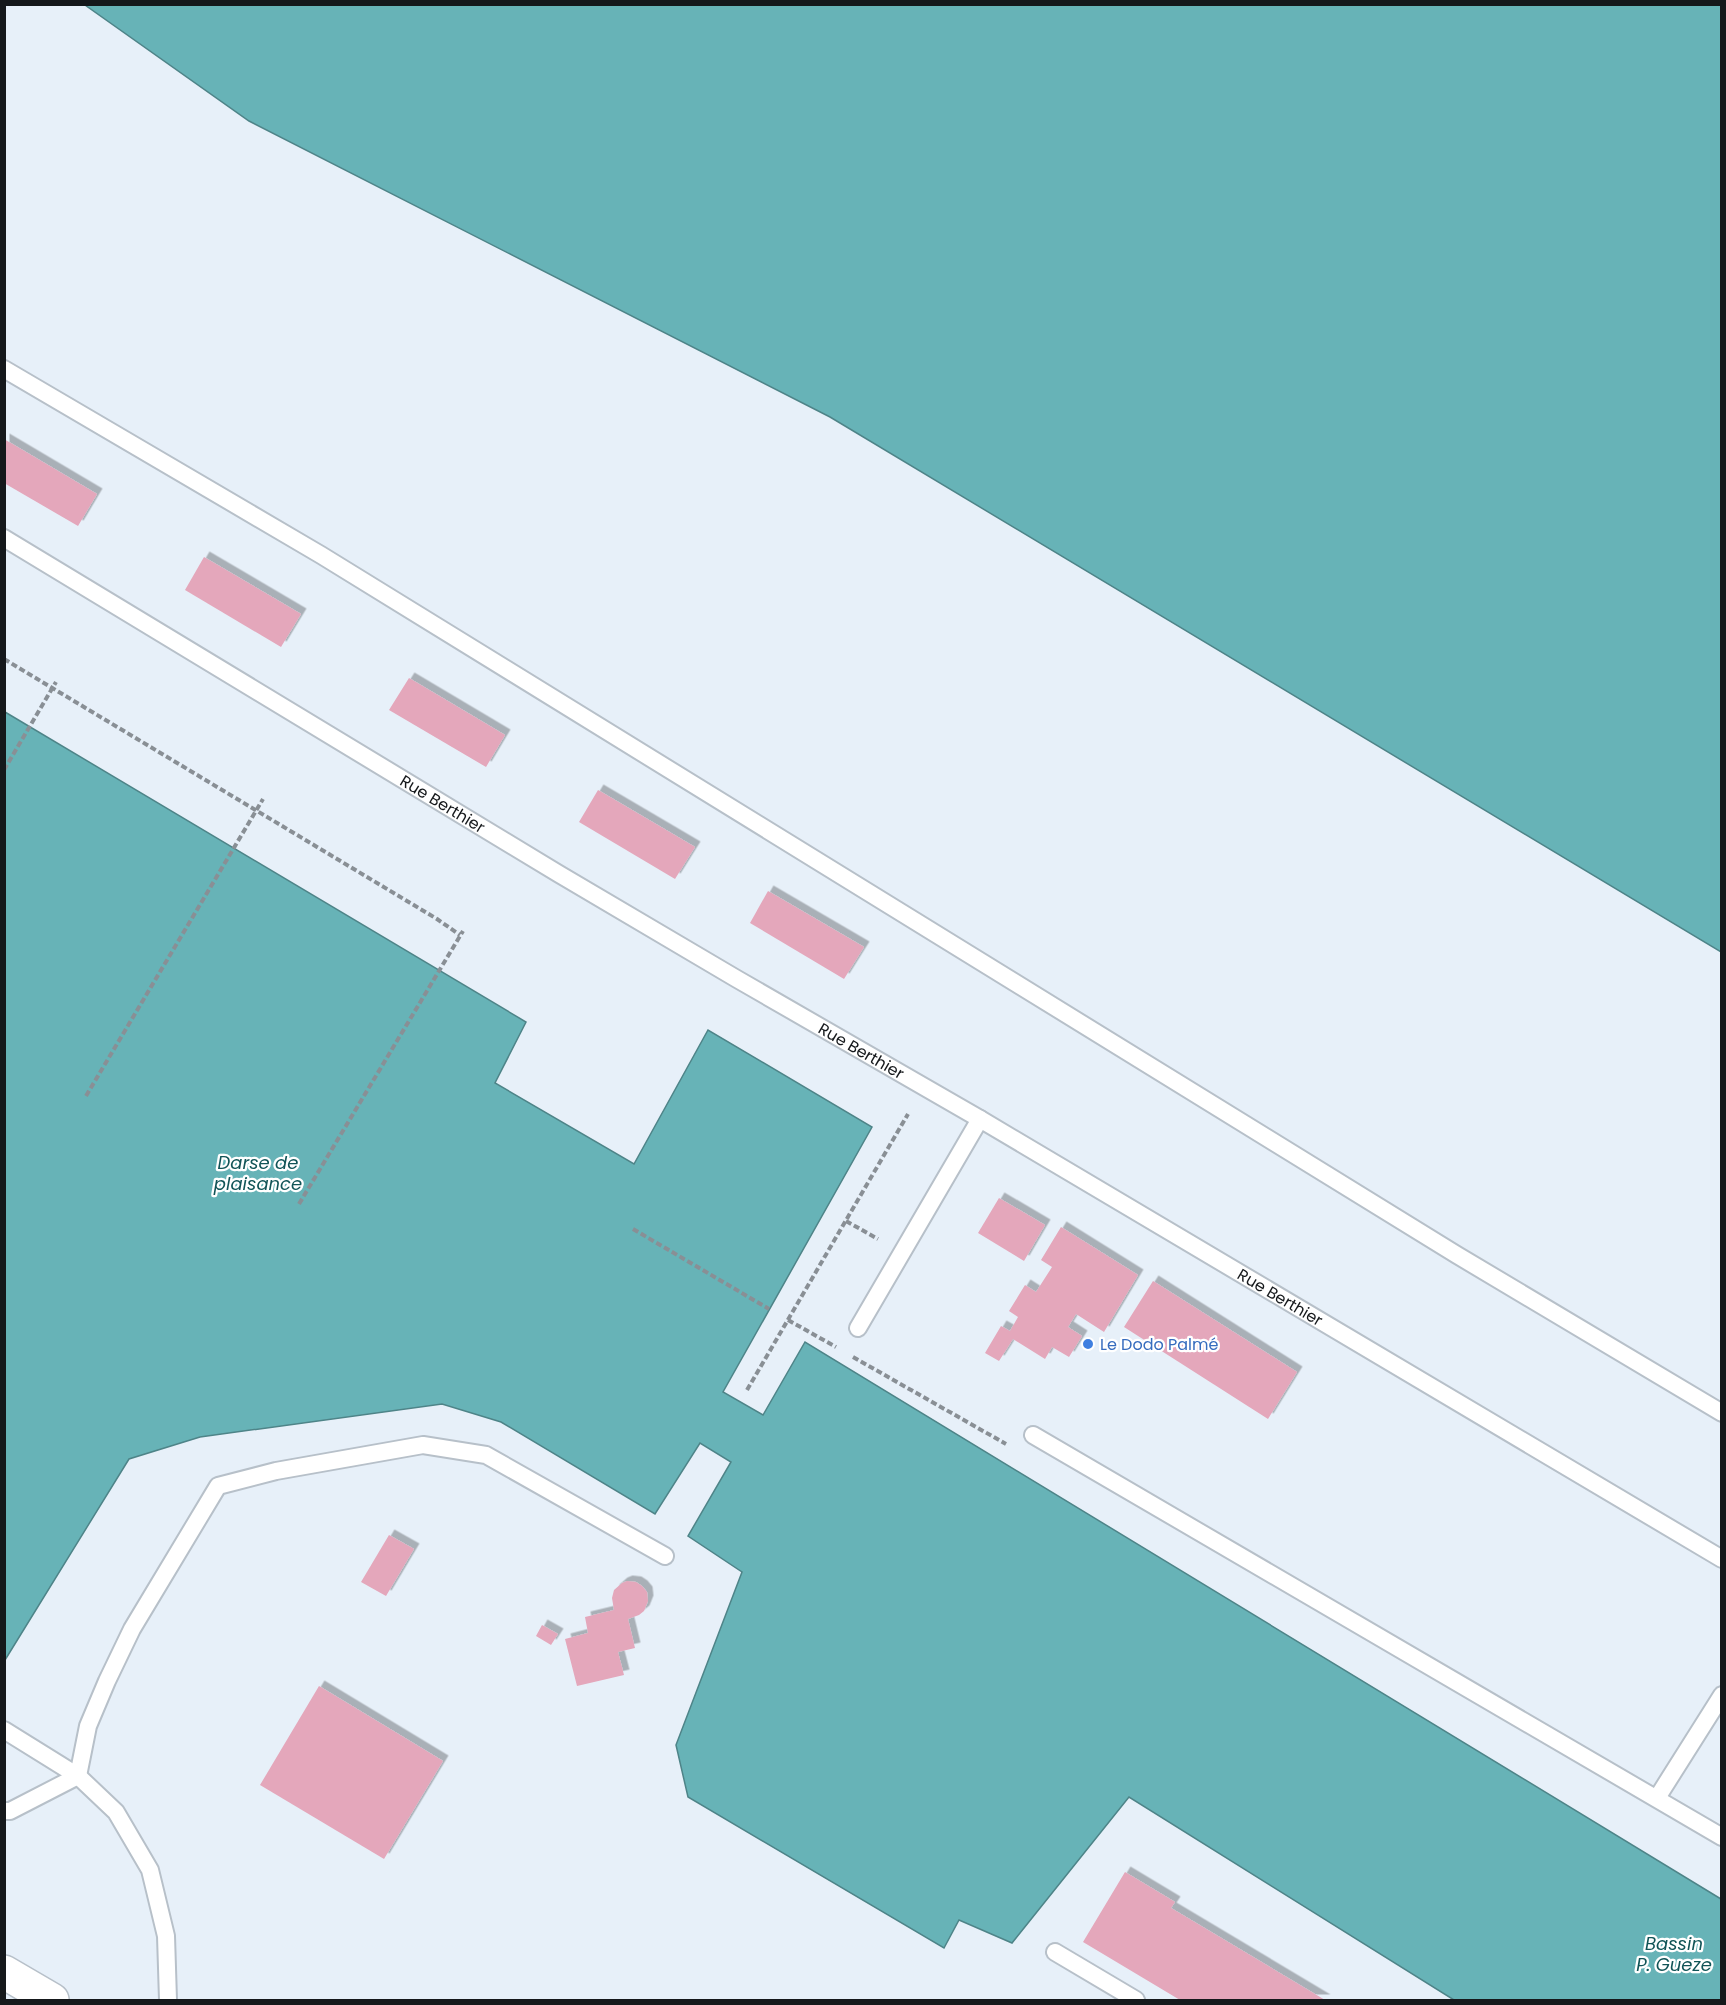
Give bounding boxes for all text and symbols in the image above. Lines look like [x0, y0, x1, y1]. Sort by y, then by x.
street label: Rue Berthier [396, 769, 490, 838]
street label: Rue Berthier [814, 1017, 909, 1085]
water label: Darse de plaisance [213, 1150, 302, 1196]
street label: Rue Berthier [1233, 1263, 1327, 1331]
place label: Le Dodo Palmé [1100, 1333, 1218, 1356]
marker: Le Dodo Palmé [1081, 1337, 1095, 1351]
water label: Bassin P. Gueze [1636, 1931, 1712, 1977]

